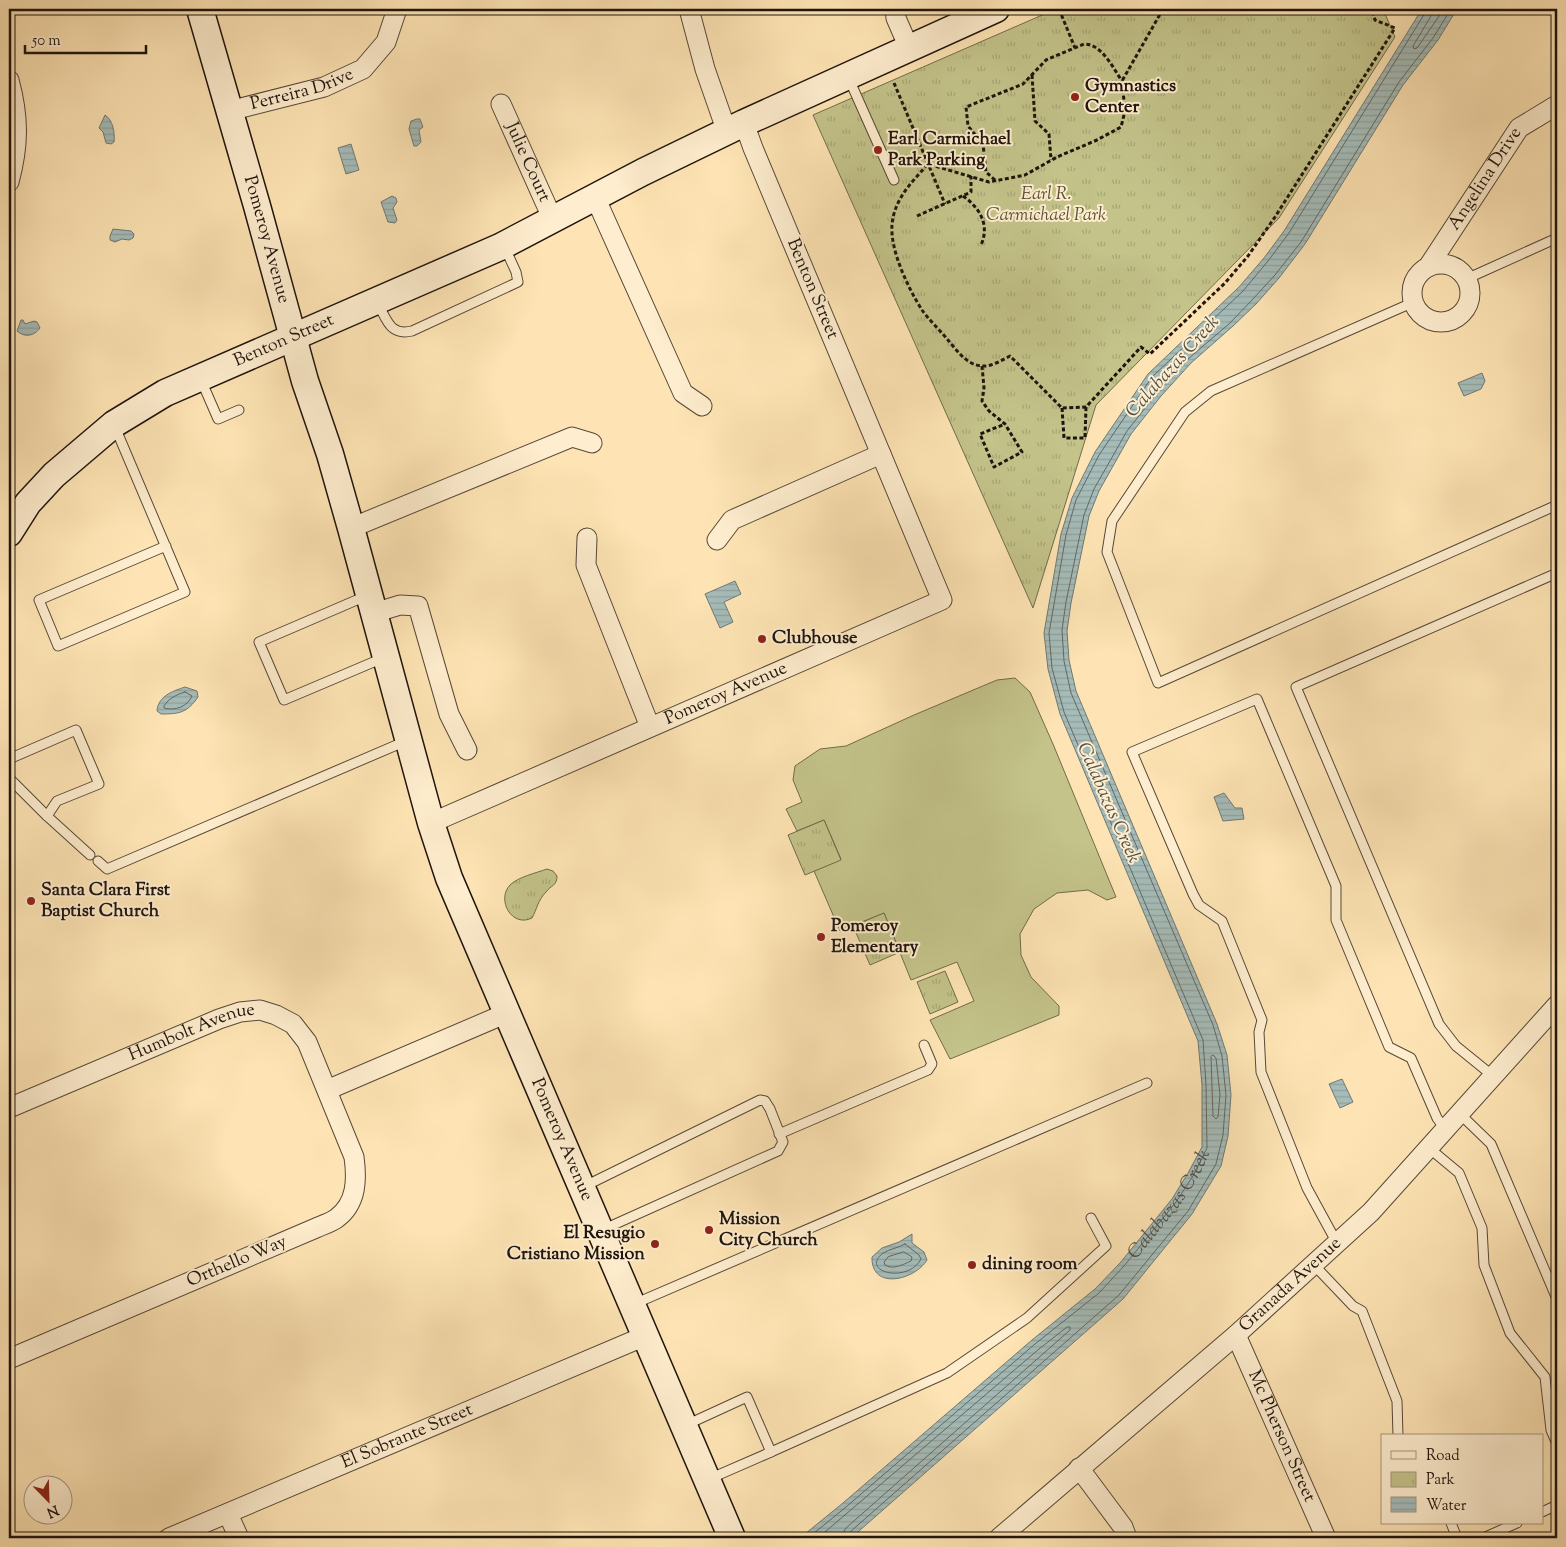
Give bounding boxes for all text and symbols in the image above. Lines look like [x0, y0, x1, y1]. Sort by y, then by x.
scale bar [25, 22, 146, 54]
text: 50 m [31, 31, 61, 52]
street label: Perreira Drive [248, 62, 358, 118]
place label: Gymnastics Center [1085, 74, 1176, 121]
marker: Gymnastics Center [1069, 91, 1081, 103]
street label: Julie Court [498, 117, 556, 207]
street label: Angelina Drive [1442, 122, 1529, 236]
place label: Earl Carmichael Park Parking [888, 127, 1012, 174]
marker: Earl Carmichael Park Parking [872, 144, 884, 156]
street label: Pomeroy Avenue [236, 173, 296, 306]
park label: Earl R. Carmichael Park [986, 182, 1106, 229]
street label: Benton Street [779, 235, 845, 343]
street label: Benton Street [230, 308, 338, 374]
water label: Calabazas Creek [1120, 310, 1227, 424]
place label: Clubhouse [772, 626, 858, 652]
marker: Clubhouse [756, 633, 768, 645]
street label: Pomeroy Avenue [661, 656, 792, 732]
water label: Calabazas Creek [1069, 738, 1147, 868]
place label: Santa Clara First Baptist Church [41, 878, 171, 925]
marker: Santa Clara First Baptist Church [25, 895, 37, 907]
place label: Pomeroy Elementary [831, 914, 919, 961]
marker: Pomeroy Elementary [815, 931, 827, 943]
street label: Humbolt Avenue [125, 998, 256, 1069]
street label: Pomeroy Avenue [523, 1074, 599, 1205]
water label: Calabazas Creek [1121, 1145, 1218, 1265]
place label: Mission City Church [719, 1207, 818, 1254]
place label: El Resugio Cristiano Mission [507, 1221, 645, 1268]
marker: Mission City Church [703, 1224, 715, 1236]
street label: Orthello Way [183, 1229, 291, 1295]
street label: Granada Avenue [1233, 1231, 1348, 1339]
marker: El Resugio Cristiano Mission [649, 1238, 661, 1250]
place label: dining room [982, 1252, 1078, 1278]
marker: dining room [966, 1259, 978, 1271]
street label: Mc Pherson Street [1240, 1366, 1322, 1507]
street label: El Sobrante Street [338, 1397, 477, 1476]
legend [1381, 1434, 1544, 1524]
text: Road [1426, 1446, 1460, 1467]
text: Park [1426, 1470, 1455, 1491]
north arrow [22, 1474, 72, 1524]
text: Water [1426, 1496, 1467, 1517]
text: N [43, 1499, 61, 1522]

